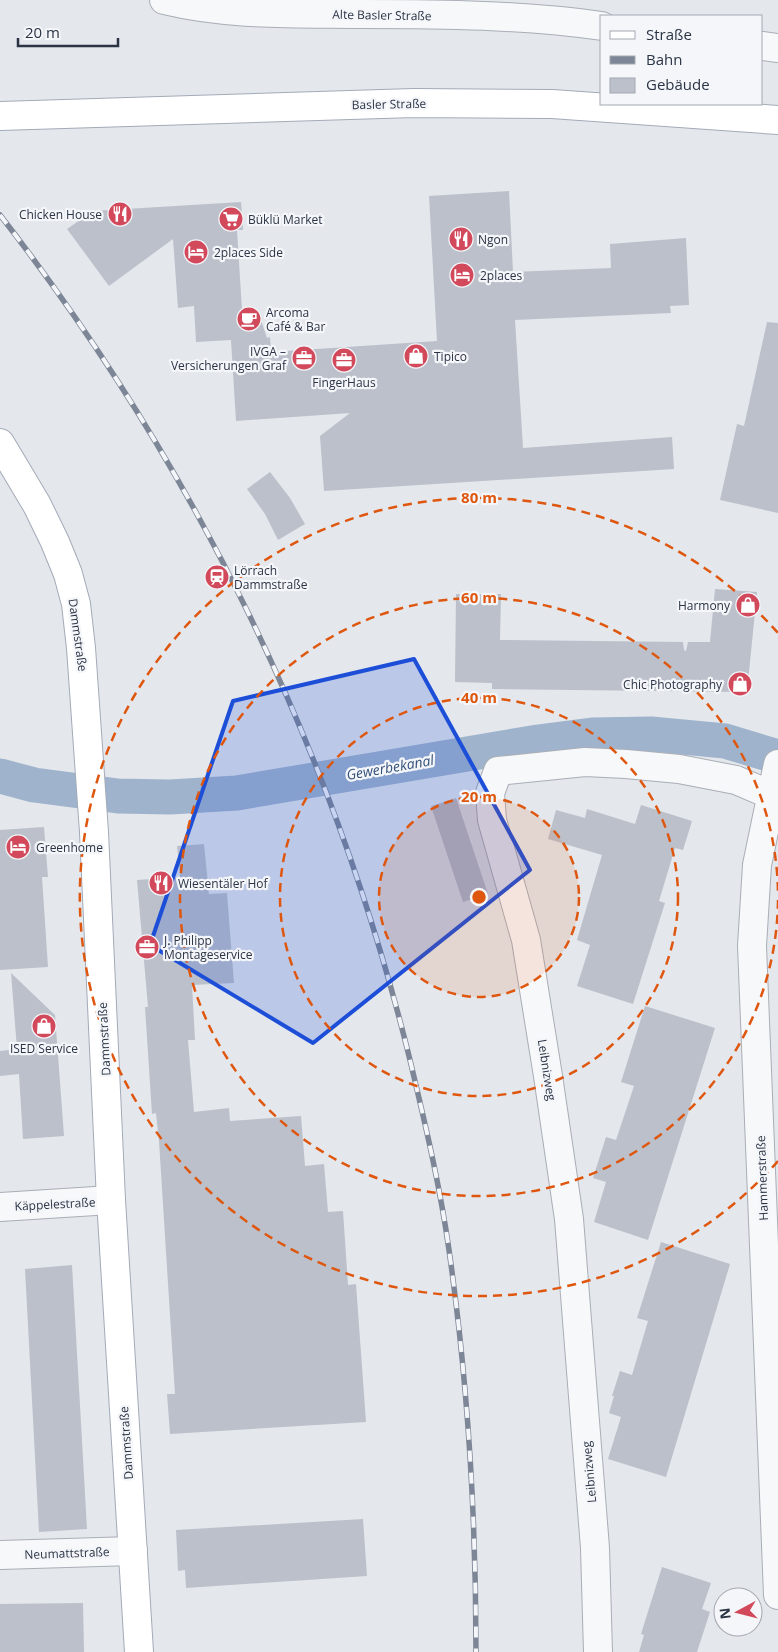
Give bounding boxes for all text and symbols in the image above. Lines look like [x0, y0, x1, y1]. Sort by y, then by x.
street label: Alte Basler Straße [332, 6, 432, 24]
scale bar [18, 15, 118, 47]
legend [600, 15, 763, 105]
text: 20 m [25, 22, 60, 42]
text: Straße [646, 24, 692, 44]
text: Bahn [646, 49, 682, 69]
text: Gebäude [646, 74, 710, 94]
street label: Basler Straße [352, 95, 427, 113]
restaurant icon: Chicken House [107, 201, 133, 227]
place label: Chicken House [19, 206, 102, 223]
supermarket icon: Büklü Market [218, 206, 244, 232]
place label: Büklü Market [248, 211, 323, 228]
restaurant icon: Ngon [448, 226, 474, 252]
place label: Ngon [478, 231, 508, 248]
hotel icon: 2places Side [183, 239, 209, 265]
place label: 2places Side [214, 244, 283, 261]
hotel icon: 2places [449, 262, 475, 288]
place label: 2places [480, 267, 522, 284]
place label: Arcoma Café & Bar [266, 304, 325, 335]
cafe icon: Arcoma Café & Bar [236, 306, 262, 332]
place label: IVGA – Versicherungen Graf [171, 343, 287, 374]
shop icon: Tipico [403, 343, 429, 369]
office icon: IVGA – Versicherungen Graf [291, 345, 317, 371]
office icon: FingerHaus [331, 347, 357, 373]
place label: Tipico [434, 348, 467, 365]
place label: FingerHaus [312, 374, 376, 391]
text: 80 m [461, 487, 497, 507]
place label: Lörrach Dammstraße [234, 562, 308, 593]
station icon: Lörrach Dammstraße [204, 564, 230, 590]
text: 60 m [461, 587, 497, 607]
shop icon: Harmony [735, 592, 761, 618]
street label: Dammstraße [64, 597, 92, 673]
place label: Harmony [678, 597, 731, 614]
shop icon: Chic Photography [727, 671, 753, 697]
place label: Chic Photography [623, 676, 723, 693]
text: 40 m [461, 687, 497, 707]
water label: Gewerbekanal [345, 750, 436, 784]
text: 20 m [461, 786, 497, 806]
hotel icon: Greenhome [5, 834, 31, 860]
place label: Greenhome [36, 839, 103, 856]
restaurant icon: Wiesentäler Hof [148, 870, 174, 896]
place label: Wiesentäler Hof [178, 875, 268, 892]
centre of rings [470, 888, 488, 906]
place label: J. Philipp Montageservice [163, 932, 253, 963]
office icon: J. Philipp Montageservice [134, 934, 160, 960]
street label: Dammstraße [94, 1002, 114, 1076]
shop icon: ISED Service [31, 1013, 57, 1039]
street label: Leibnizweg [534, 1038, 560, 1102]
place label: ISED Service [10, 1040, 78, 1057]
street label: Hammerstraße [752, 1135, 772, 1221]
street label: Käppelestraße [14, 1193, 96, 1215]
street label: Dammstraße [115, 1406, 137, 1480]
street label: Leibnizweg [578, 1440, 600, 1504]
street label: Neumattstraße [24, 1543, 110, 1563]
north arrow [713, 1587, 763, 1637]
text: N [714, 1607, 735, 1620]

